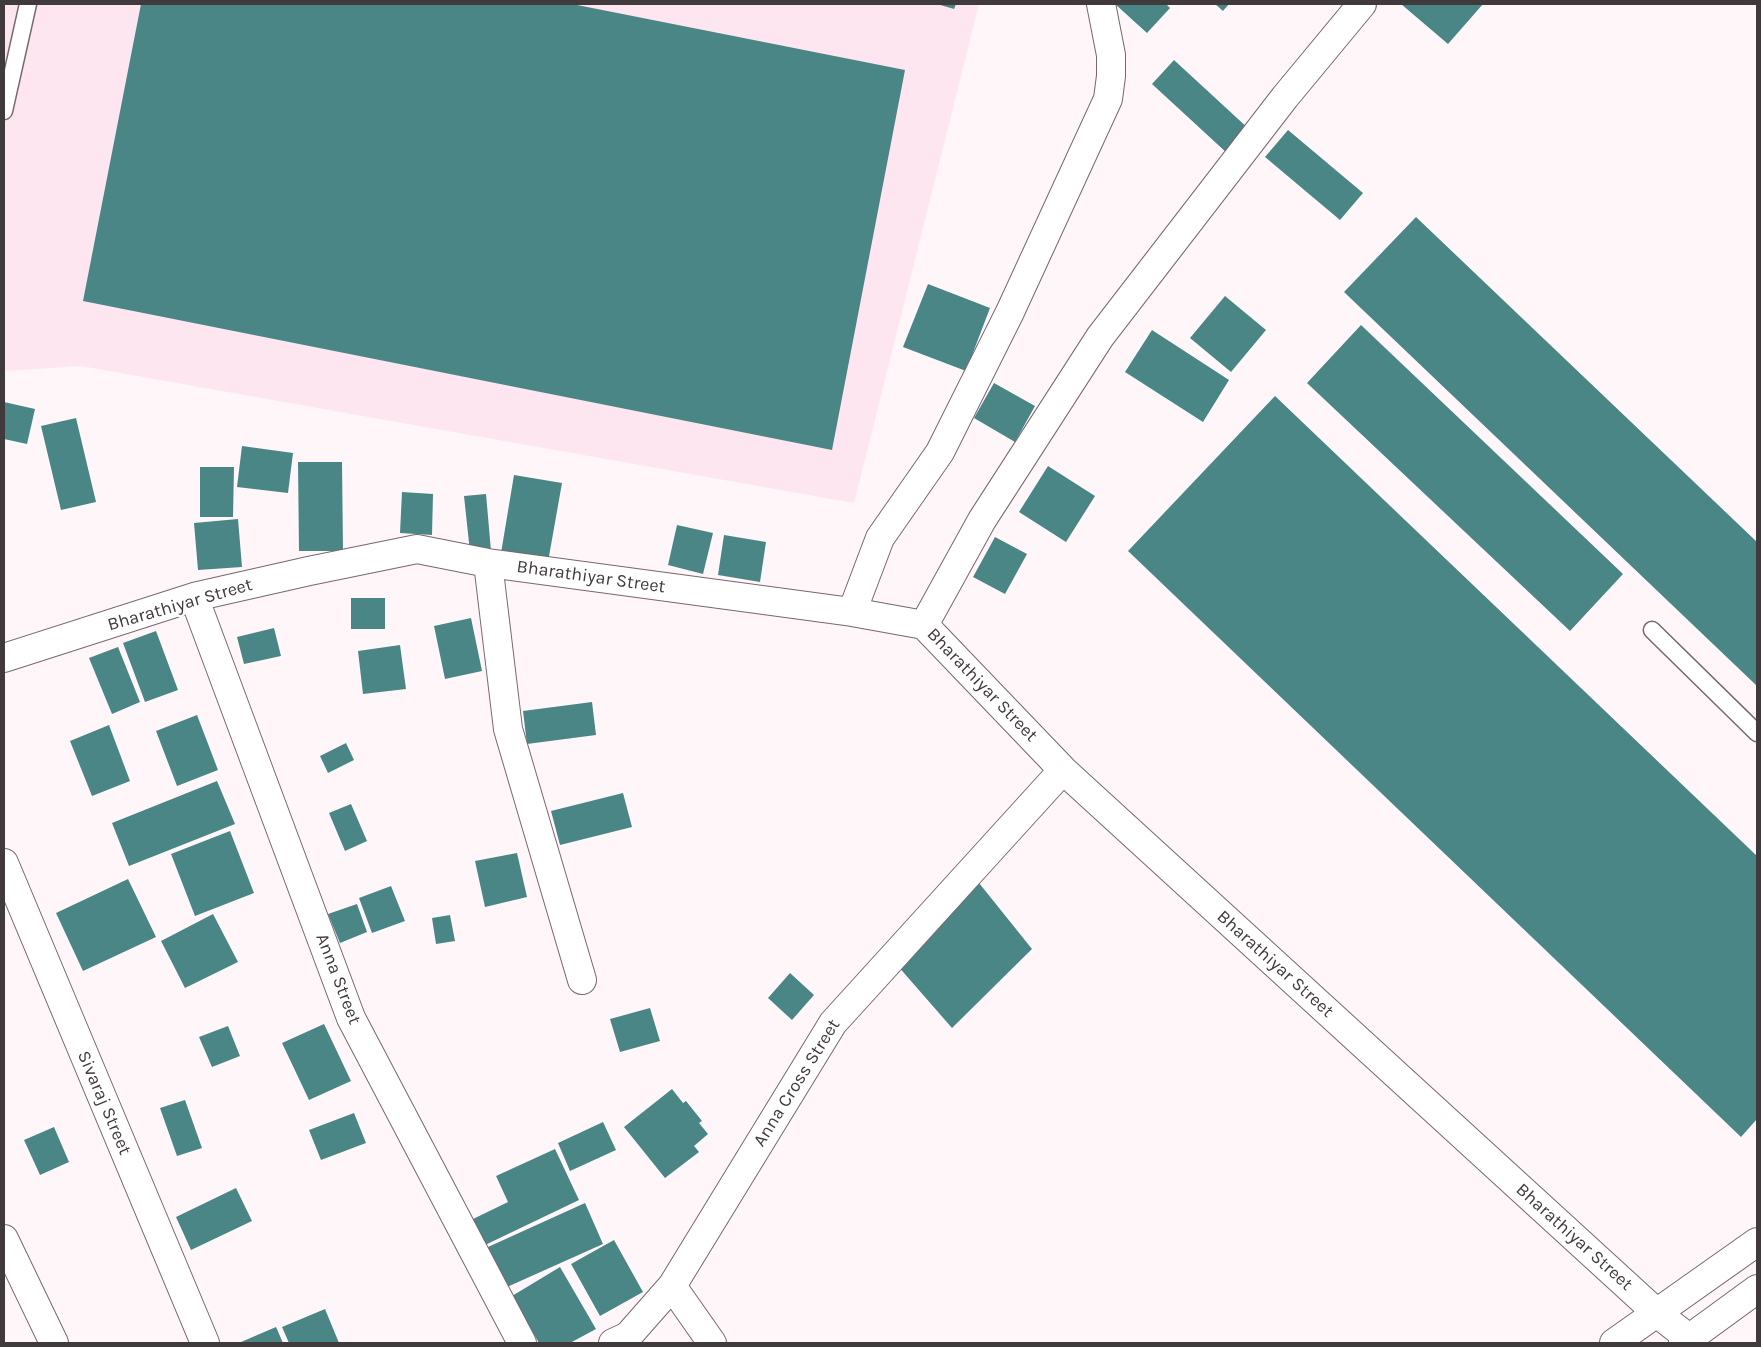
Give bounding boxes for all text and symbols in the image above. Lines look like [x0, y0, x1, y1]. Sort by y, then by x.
street label: Bharathiyar Street [515, 556, 667, 598]
street label: Bharathiyar Street [105, 574, 255, 636]
street label: Bharathiyar Street [922, 624, 1042, 746]
street label: Bharathiyar Street [1212, 906, 1338, 1022]
street label: Anna Street [311, 930, 365, 1028]
street label: Anna Cross Street [749, 1015, 845, 1151]
street label: Sivaraj Street [72, 1048, 136, 1158]
street label: Bharathiyar Street [1511, 1179, 1637, 1295]

